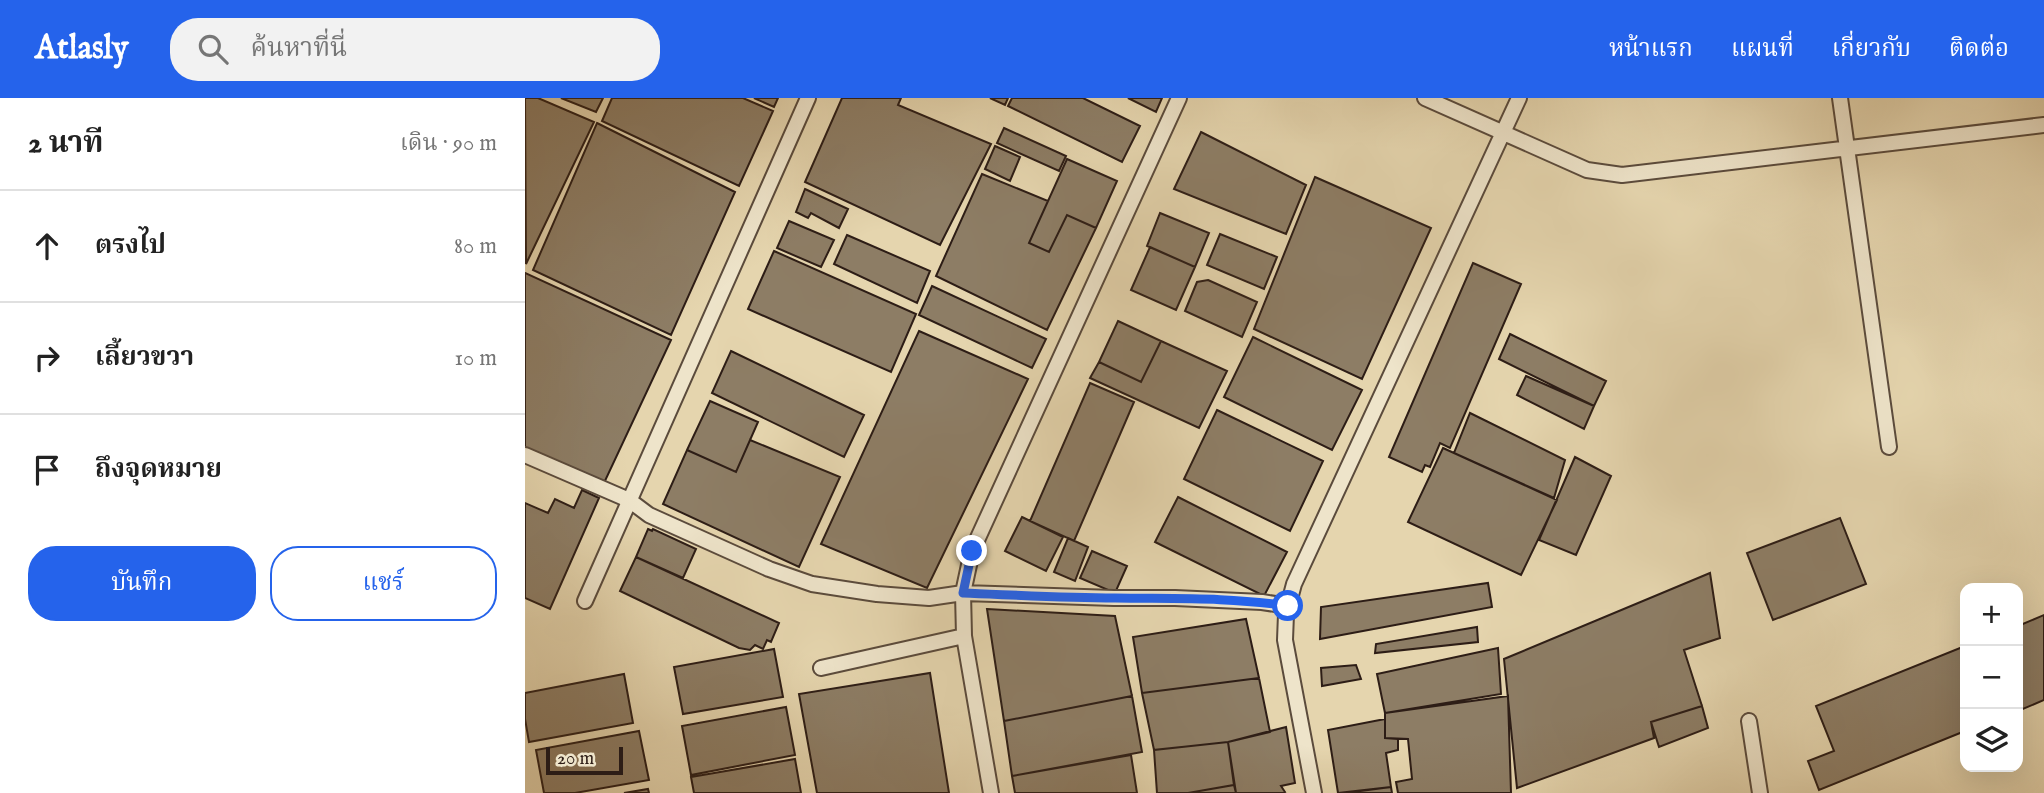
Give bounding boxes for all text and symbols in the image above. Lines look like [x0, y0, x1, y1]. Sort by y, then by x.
search box [170, 18, 660, 81]
text: Atlasly [35, 28, 128, 70]
icon: search [194, 30, 232, 68]
text: ค้นหาที่นี่ [250, 32, 347, 65]
text: หน้าแรก [1609, 34, 1693, 65]
text: แผนที่ [1731, 34, 1794, 65]
text: เกี่ยวกับ [1832, 34, 1911, 65]
text: ติดต่อ [1949, 34, 2009, 65]
text: 2 นาที [28, 125, 103, 163]
text: เดิน · 90 m [400, 129, 497, 158]
icon: ahead [28, 227, 66, 265]
text: ตรงไป [95, 229, 166, 262]
text: 80 m [454, 232, 497, 261]
icon: right [28, 339, 66, 377]
text: เลี้ยวขวา [95, 341, 194, 374]
text: 10 m [454, 344, 497, 373]
icon: arrive [28, 451, 66, 489]
text: ถึงจุดหมาย [95, 453, 222, 486]
route end [956, 535, 987, 566]
button: บันทึก [28, 546, 256, 621]
button: แชร์ [270, 546, 497, 621]
map controls [1960, 583, 2023, 772]
button: + [1960, 583, 2023, 646]
route start [1272, 590, 1303, 621]
button: − [1960, 646, 2023, 709]
button: layers [1960, 709, 2023, 772]
scale bar [546, 744, 623, 776]
text: 20 m [557, 747, 594, 771]

